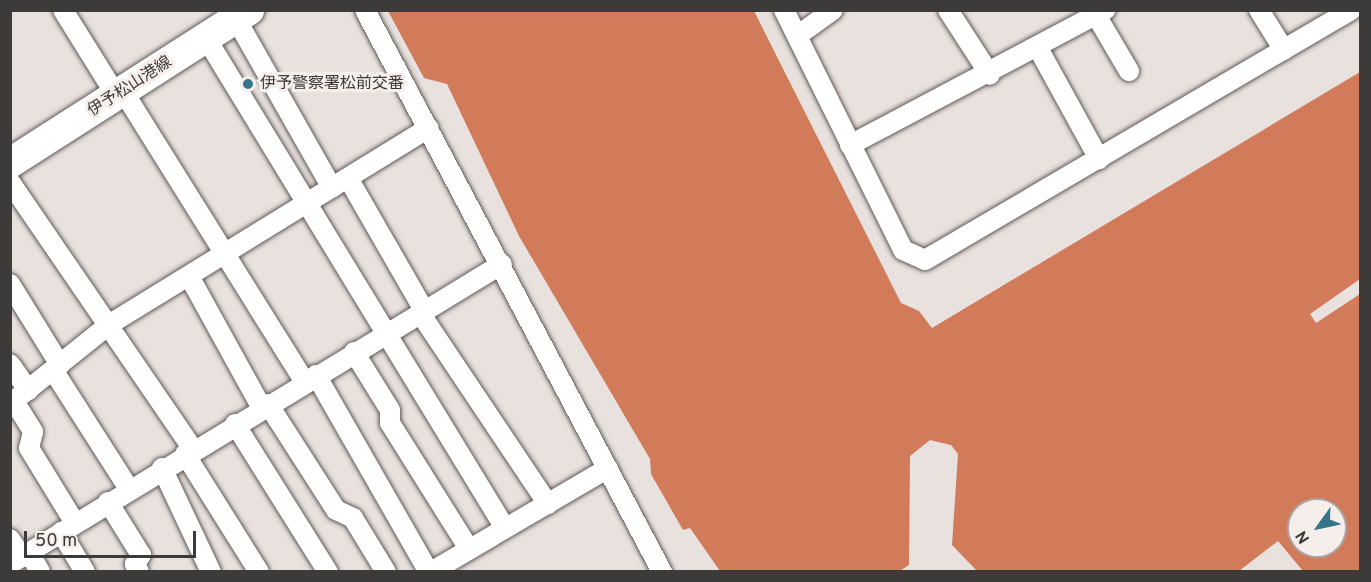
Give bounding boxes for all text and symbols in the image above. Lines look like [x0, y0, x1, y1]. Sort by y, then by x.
street label: 伊予松山港線 [85, 53, 175, 121]
place label: 伊予警察署松前交番 [260, 74, 404, 94]
marker: 伊予警察署松前交番 [241, 77, 255, 91]
north arrow [1287, 498, 1347, 558]
scale bar [27, 519, 200, 557]
text: N [1292, 526, 1315, 547]
text: 50 m [35, 530, 77, 553]

